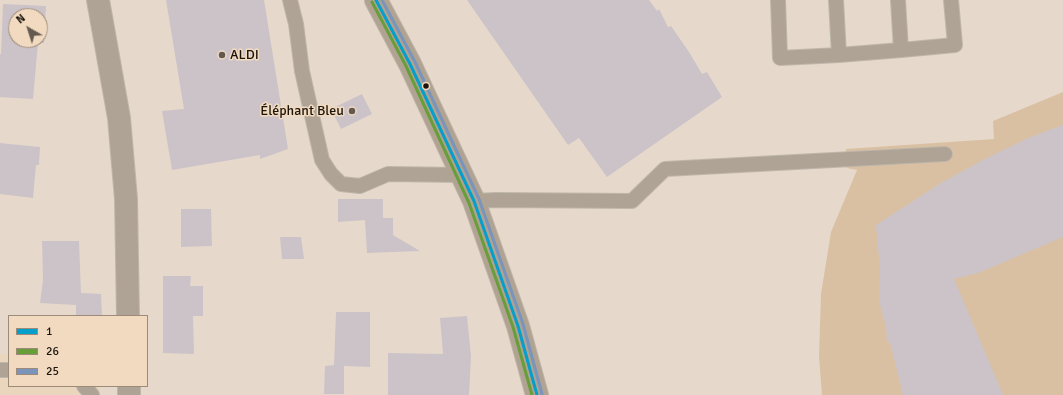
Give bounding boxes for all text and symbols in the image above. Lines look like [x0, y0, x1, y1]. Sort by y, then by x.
north arrow [8, 8, 48, 48]
text: N [14, 12, 28, 27]
place label: ALDI [230, 47, 259, 63]
marker: ALDI [217, 50, 227, 60]
unlabelled marker [421, 81, 431, 91]
place label: Éléphant Bleu [260, 103, 344, 119]
marker: Éléphant Bleu [347, 106, 357, 116]
legend [8, 315, 148, 387]
text: 1 [46, 324, 52, 339]
text: 26 [46, 344, 59, 359]
text: 25 [46, 364, 59, 379]

